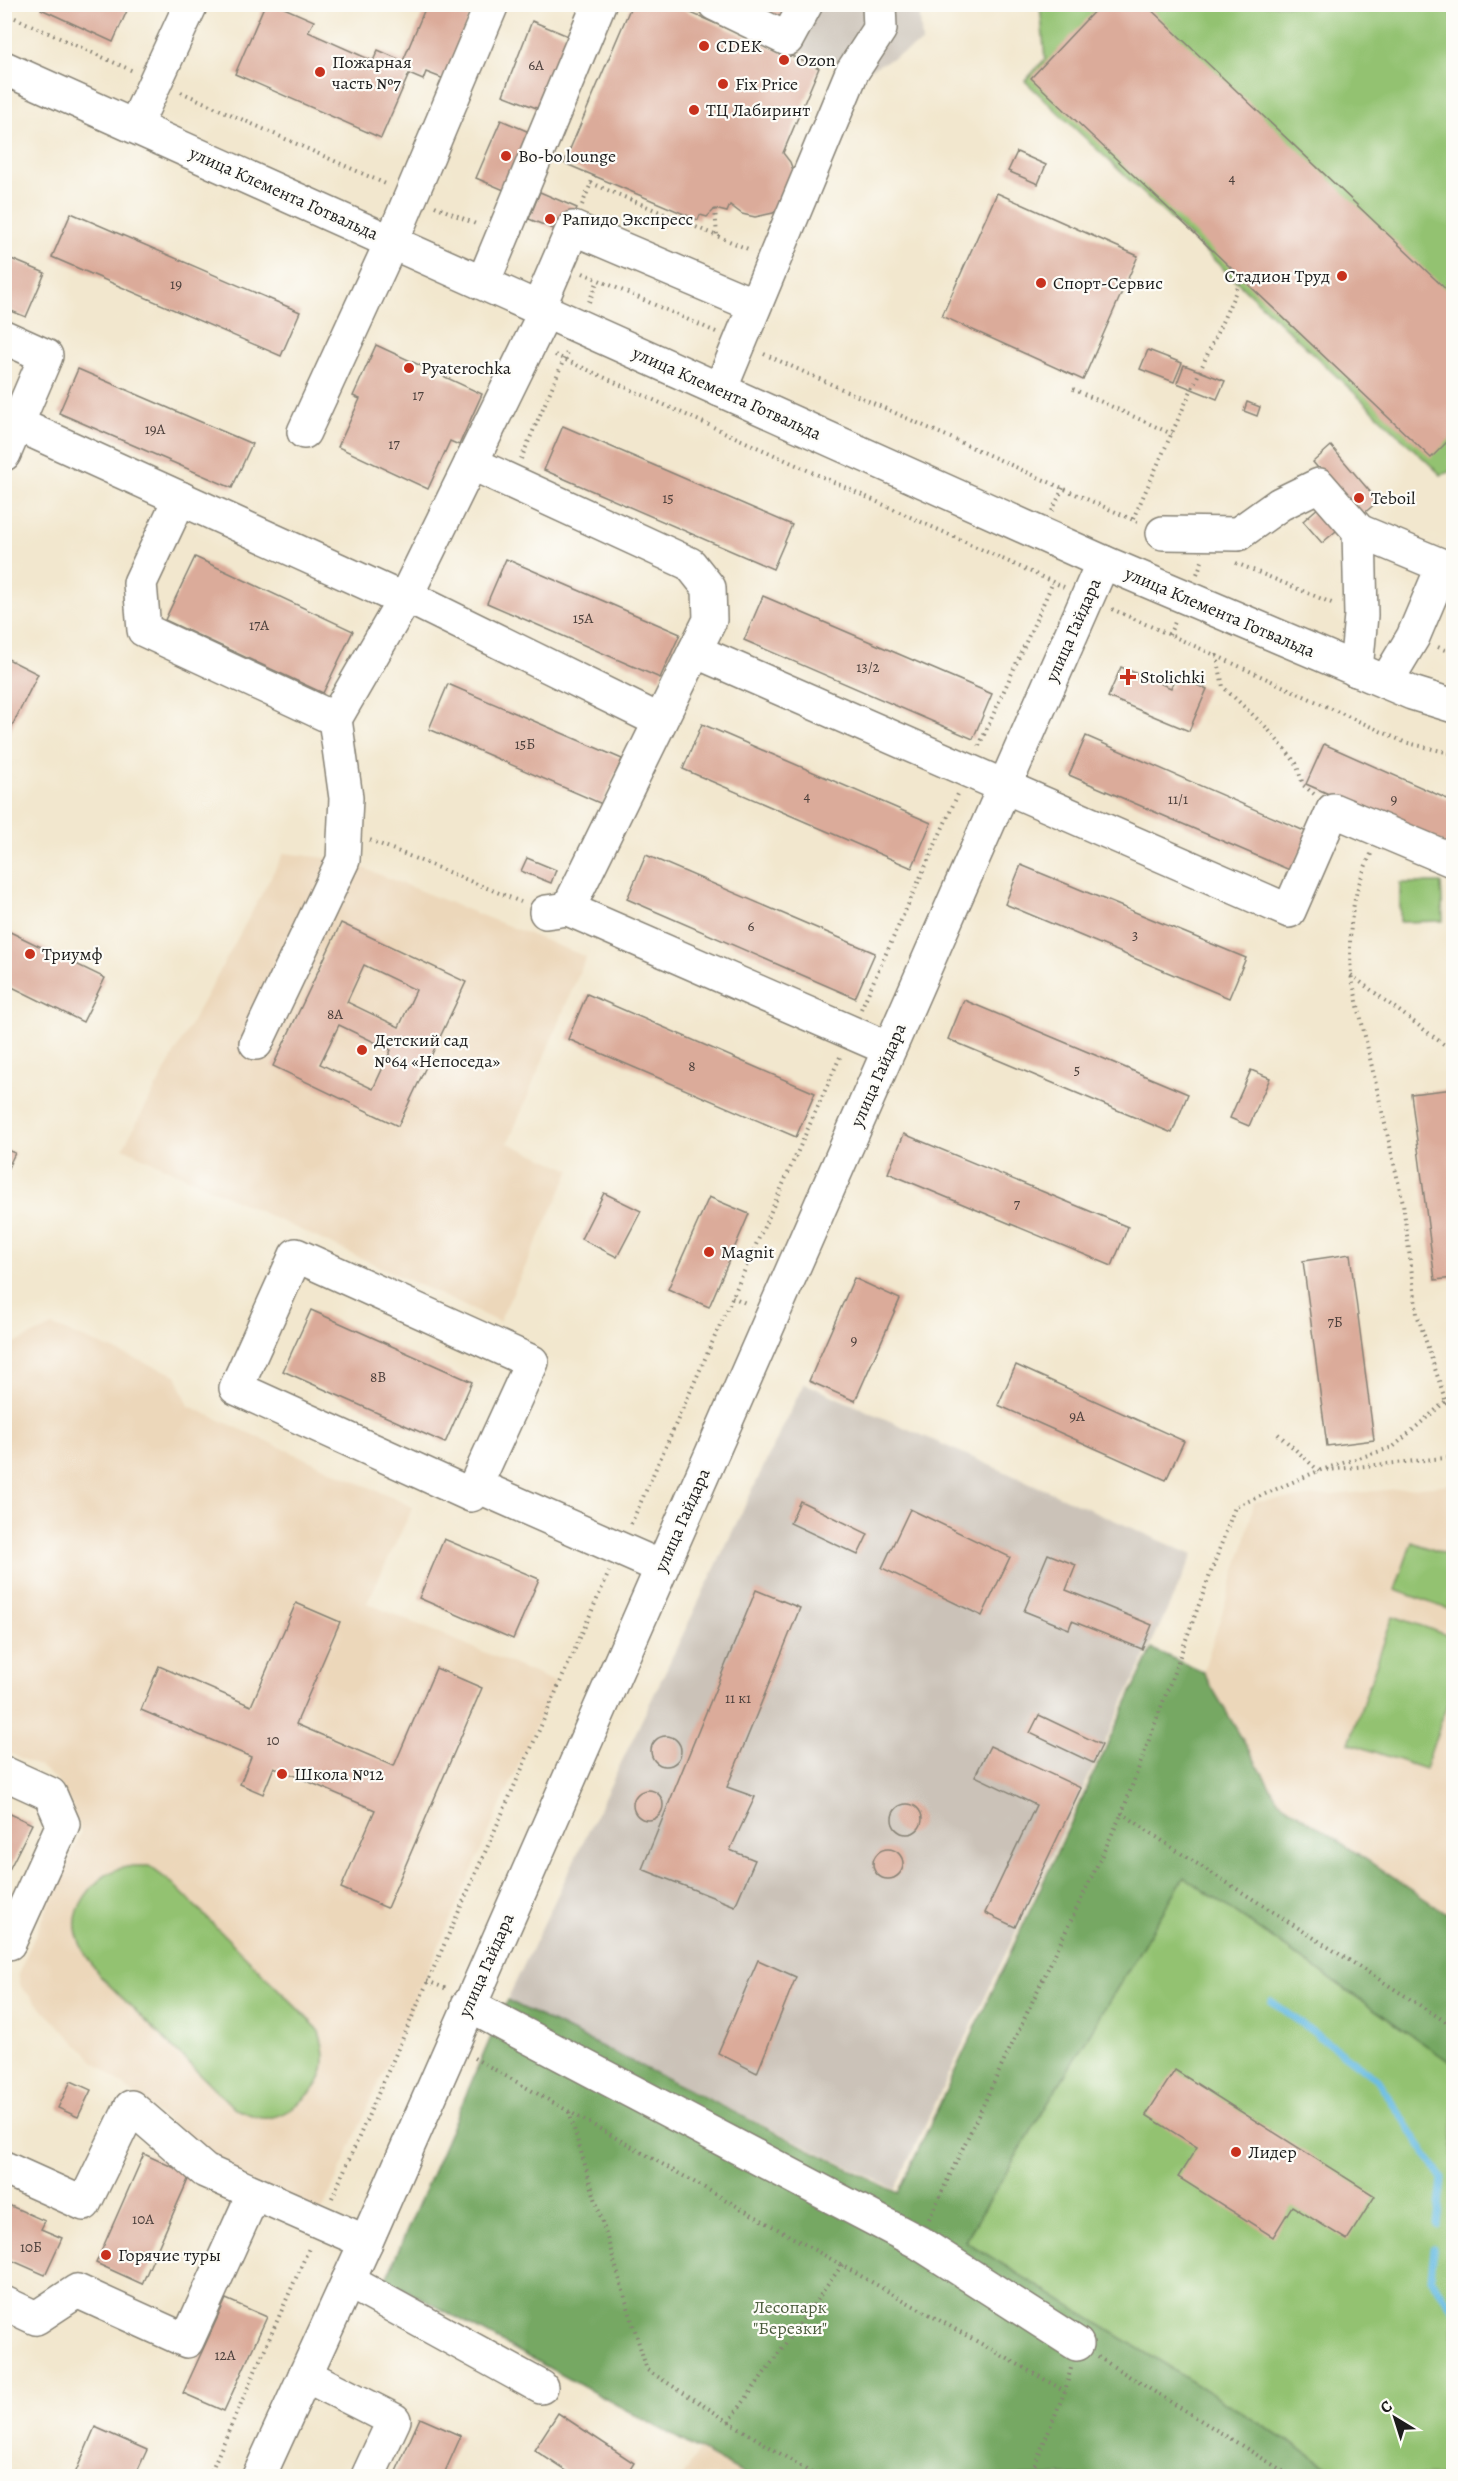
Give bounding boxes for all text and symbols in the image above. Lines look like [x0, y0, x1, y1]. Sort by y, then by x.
place label: CDEK [716, 34, 763, 58]
marker: CDEK [697, 39, 711, 53]
place label: Ozon [796, 48, 836, 72]
place label: Пожарная часть №7 [332, 50, 412, 95]
marker: Ozon [777, 53, 791, 67]
house number: 6А [528, 55, 544, 75]
marker: Пожарная часть №7 [313, 65, 327, 79]
place label: Fix Price [735, 72, 798, 96]
marker: Fix Price [716, 77, 730, 91]
place label: ТЦ Лабиринт [706, 98, 810, 122]
marker: ТЦ Лабиринт [687, 103, 701, 117]
street label: улица Клемента Готвальда [185, 140, 383, 246]
place label: Bo-bo lounge [518, 144, 616, 168]
marker: Bo-bo lounge [499, 149, 513, 163]
house number: 4 [1229, 168, 1236, 188]
place label: Рапидо Экспресс [562, 207, 693, 231]
marker: Рапидо Экспресс [543, 212, 557, 226]
place label: Стадион Труд [1224, 264, 1330, 288]
marker: Стадион Труд [1335, 269, 1349, 283]
place label: Спорт-Сервис [1053, 271, 1163, 295]
house number: 19 [170, 274, 182, 294]
marker: Спорт-Сервис [1034, 276, 1048, 290]
street label: улица Клемента Готвальда [628, 340, 826, 446]
place label: Pyaterochka [421, 356, 512, 380]
marker: Pyaterochka [402, 361, 416, 375]
house number: 17 [412, 385, 424, 405]
house number: 19А [145, 419, 166, 439]
house number: 17 [388, 434, 400, 454]
place label: Teboil [1371, 486, 1416, 510]
house number: 15 [662, 488, 674, 508]
marker: Teboil [1352, 491, 1366, 505]
street label: улица Клемента Готвальда [1120, 561, 1319, 663]
street label: улица Гайдара [1039, 574, 1107, 687]
house number: 15А [573, 608, 593, 628]
house number: 17А [249, 615, 269, 635]
house number: 13/2 [856, 657, 880, 677]
place label: Stolichki [1140, 665, 1205, 689]
marker: Stolichki [1121, 670, 1135, 684]
house number: 15Б [515, 734, 535, 754]
house number: 4 [804, 786, 811, 806]
house number: 11/1 [1168, 789, 1188, 809]
house number: 9 [1391, 789, 1398, 809]
house number: 6 [748, 916, 755, 936]
house number: 3 [1132, 925, 1138, 945]
place label: Триумф [42, 942, 103, 966]
marker: Триумф [23, 947, 37, 961]
house number: 8А [327, 1004, 343, 1024]
street label: улица Гайдара [844, 1019, 912, 1132]
place label: Детский сад №64 «Непоседа» [374, 1028, 500, 1073]
marker: Детский сад №64 «Непоседа» [355, 1043, 369, 1057]
house number: 8 [688, 1056, 696, 1076]
house number: 5 [1074, 1060, 1080, 1080]
house number: 7 [1014, 1194, 1021, 1214]
place label: Magnit [721, 1240, 774, 1264]
marker: Magnit [702, 1245, 716, 1259]
house number: 7Б [1327, 1312, 1343, 1332]
house number: 9 [851, 1330, 858, 1350]
house number: 8В [370, 1367, 386, 1387]
house number: 9А [1069, 1406, 1085, 1426]
street label: улица Гайдара [648, 1464, 716, 1577]
house number: 11 к1 [725, 1688, 751, 1708]
house number: 10 [266, 1730, 280, 1750]
place label: Школа №12 [294, 1762, 384, 1786]
marker: Школа №12 [275, 1767, 289, 1781]
street label: улица Гайдара [452, 1909, 520, 2022]
place label: Лидер [1248, 2140, 1297, 2164]
marker: Лидер [1229, 2145, 1243, 2159]
house number: 10А [132, 2209, 154, 2229]
house number: 10Б [20, 2237, 42, 2257]
place label: Горячие туры [118, 2243, 221, 2267]
marker: Горячие туры [99, 2248, 113, 2262]
park label: Лесопарк "Березки" [753, 2295, 827, 2340]
house number: 12А [214, 2345, 236, 2365]
north arrow [1365, 2388, 1425, 2448]
text: С [1376, 2395, 1397, 2419]

